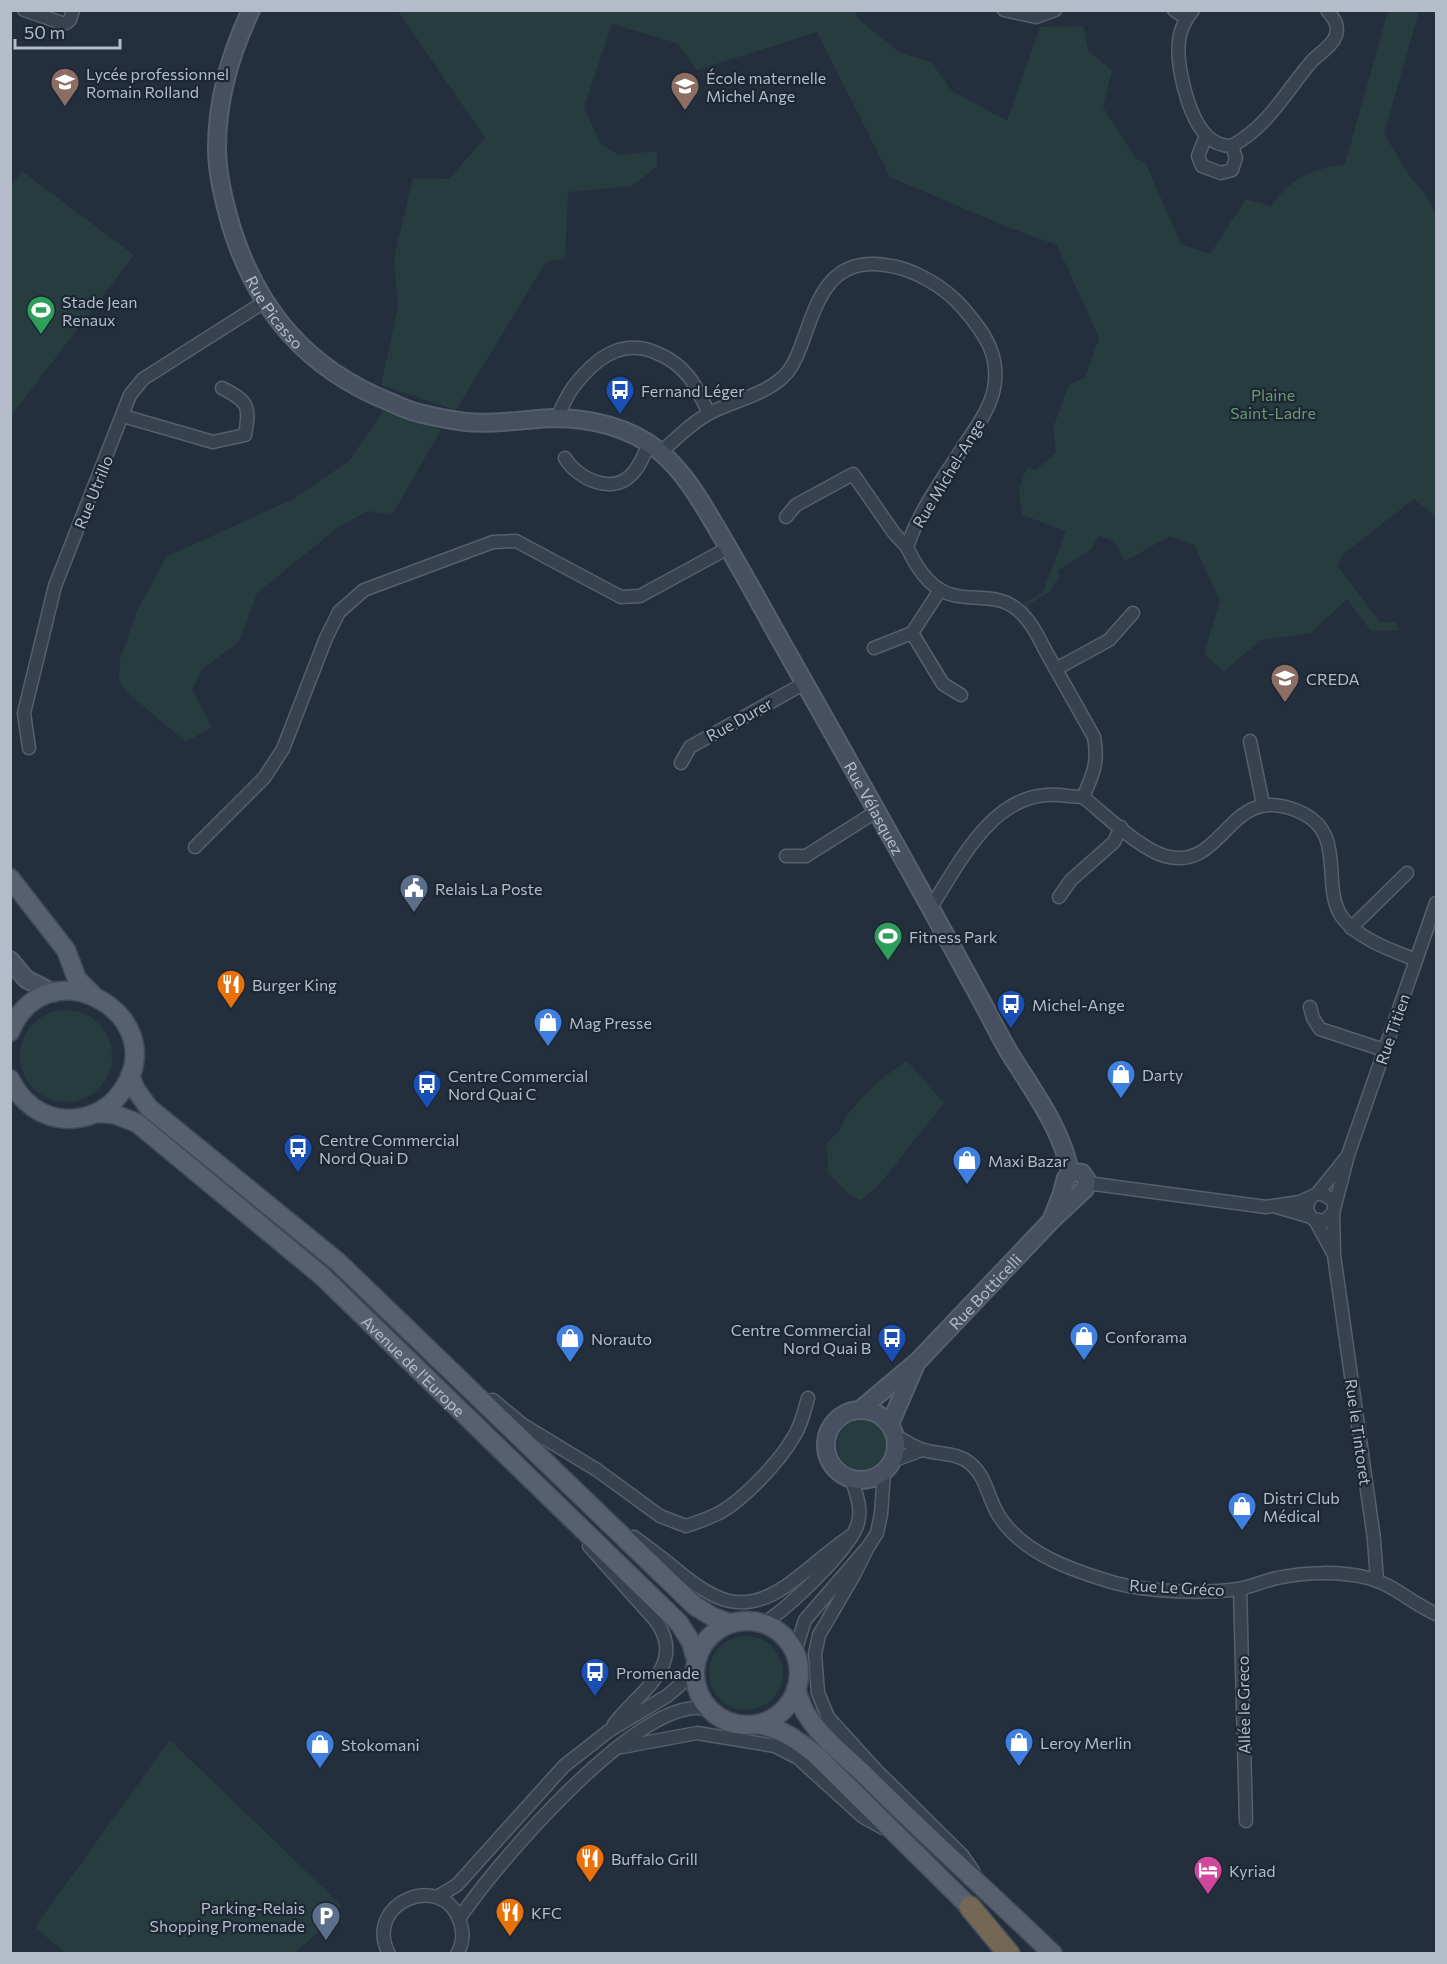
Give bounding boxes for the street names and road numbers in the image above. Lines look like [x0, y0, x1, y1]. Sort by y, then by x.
street label: Rue Picasso [243, 272, 308, 352]
street label: Rue Michel-Ange [908, 415, 988, 531]
street label: Rue Utrillo [70, 453, 116, 531]
street label: Rue Durer [703, 693, 776, 745]
street label: Rue Vélasquez [841, 758, 908, 858]
street label: Rue Titien [1371, 991, 1413, 1067]
street label: Rue Botticelli [944, 1249, 1025, 1333]
street label: Avenue de l'Europe [358, 1311, 470, 1420]
street label: Rue le Tintoret [1342, 1378, 1376, 1487]
street label: Rue Le Gréco [1129, 1575, 1225, 1599]
street label: Allée le Greco [1233, 1656, 1253, 1754]

